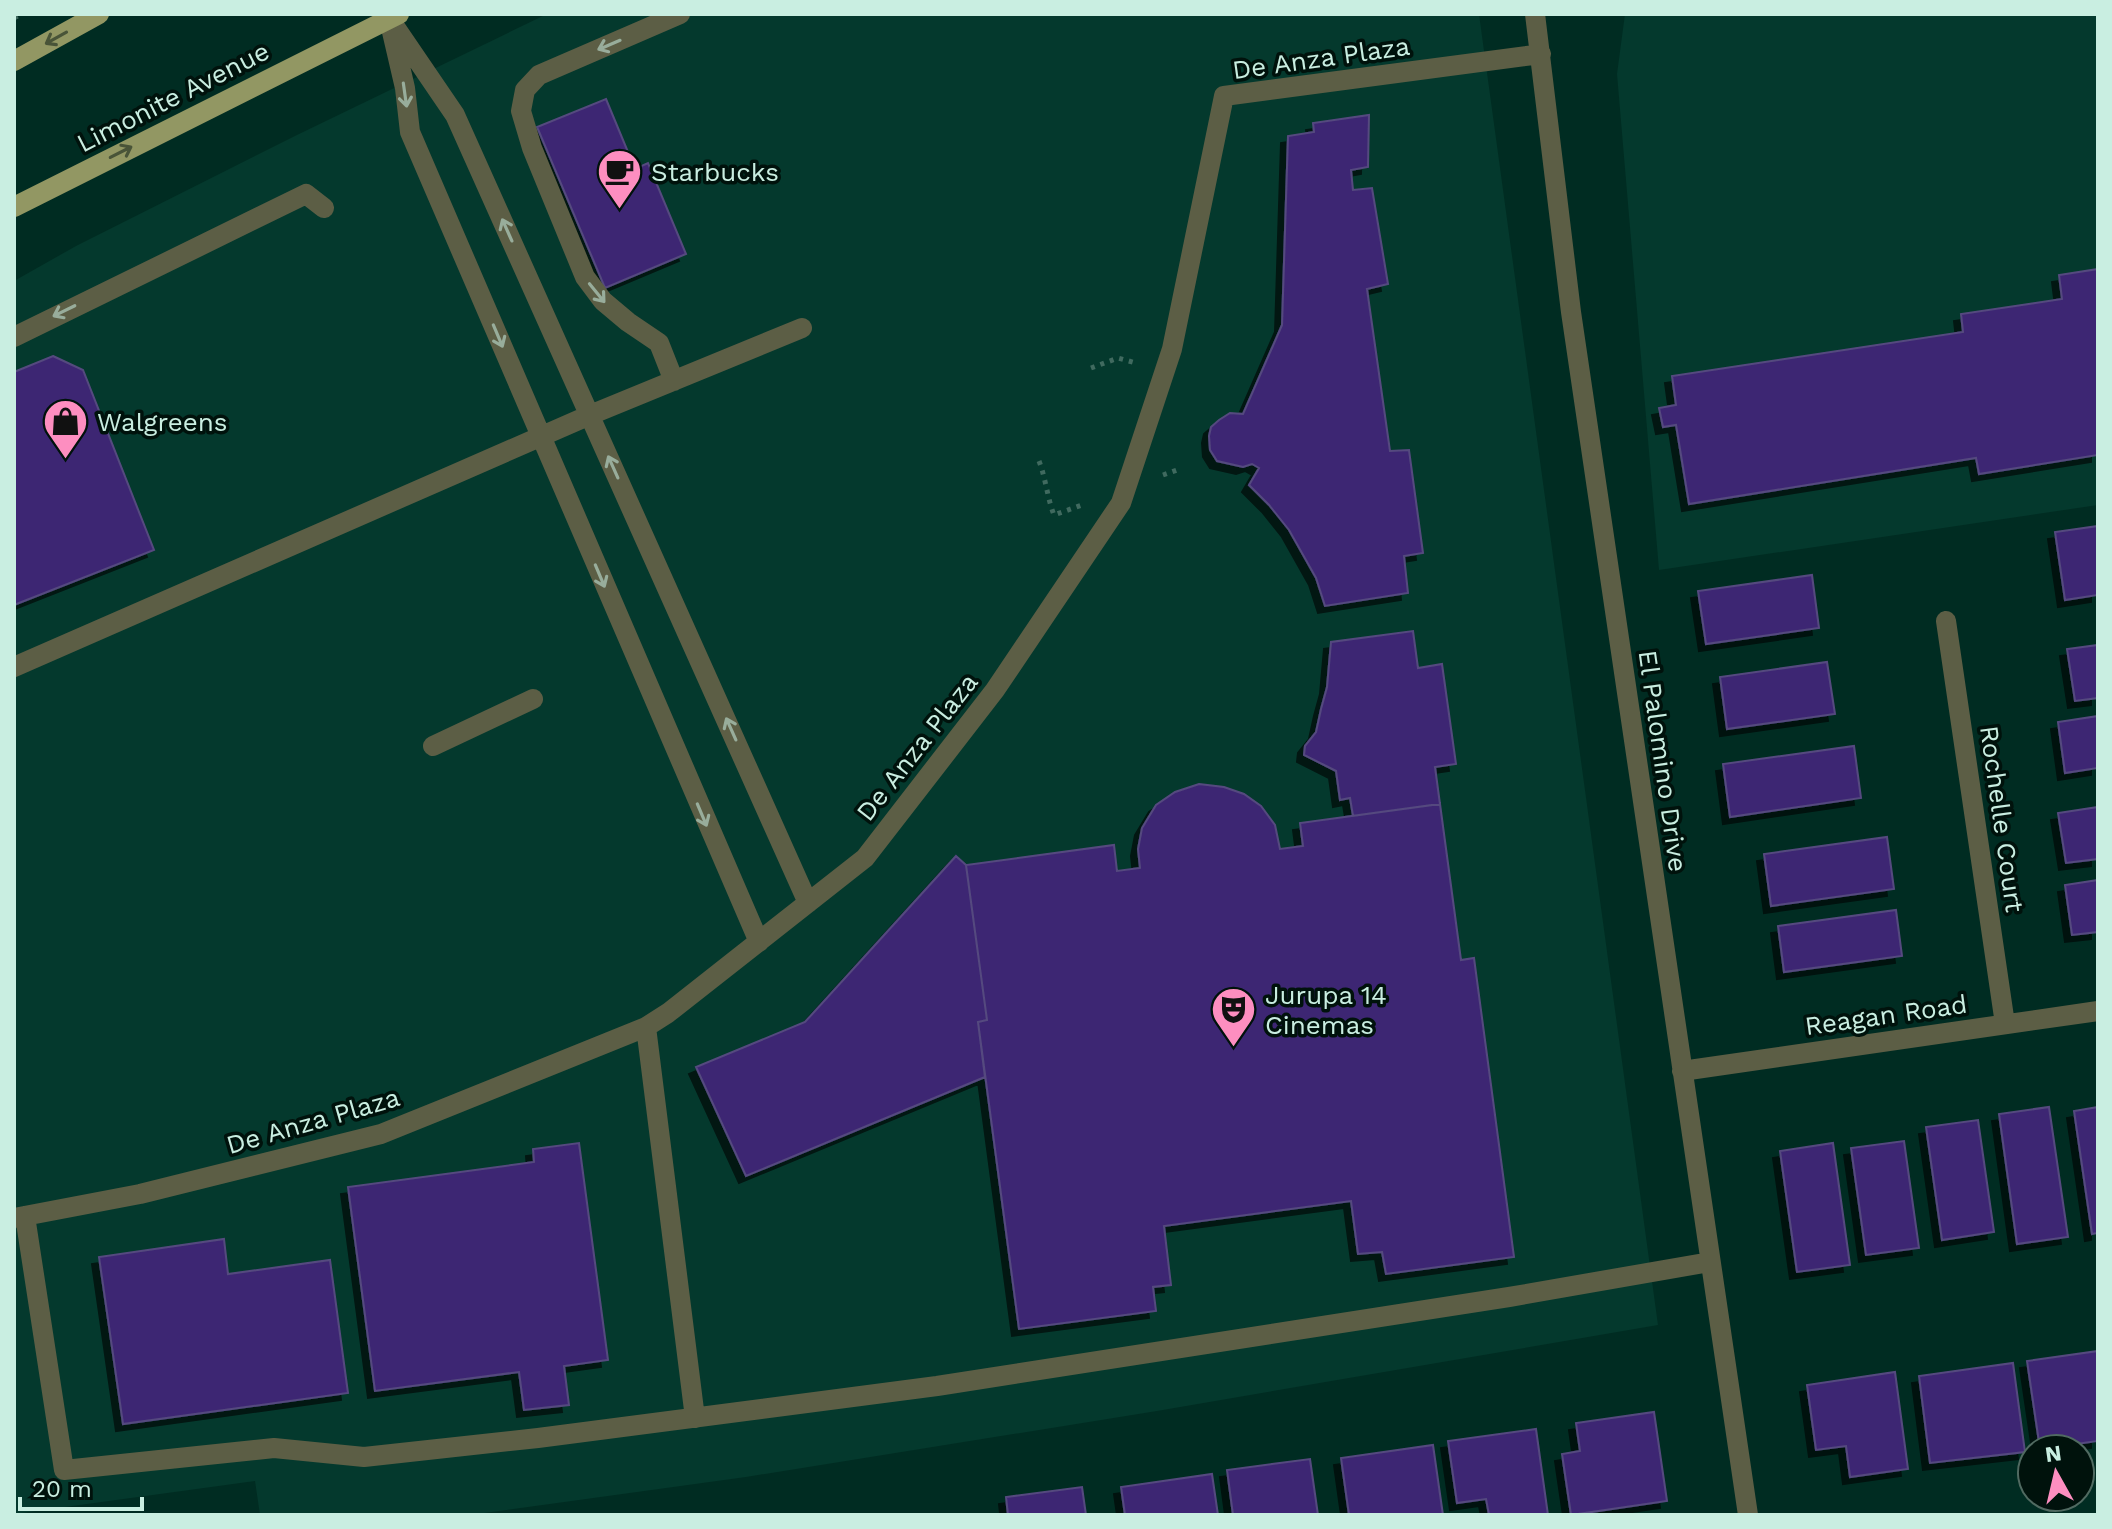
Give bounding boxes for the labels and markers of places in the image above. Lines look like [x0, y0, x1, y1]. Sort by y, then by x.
cafe icon: Starbucks [596, 148, 644, 211]
place label: Starbucks [651, 157, 779, 187]
shop icon: Walgreens [42, 398, 90, 461]
place label: Walgreens [97, 407, 227, 437]
place label: Jurupa 14 Cinemas [1265, 980, 1387, 1040]
theatre icon: Jurupa 14 Cinemas [1210, 986, 1258, 1049]

